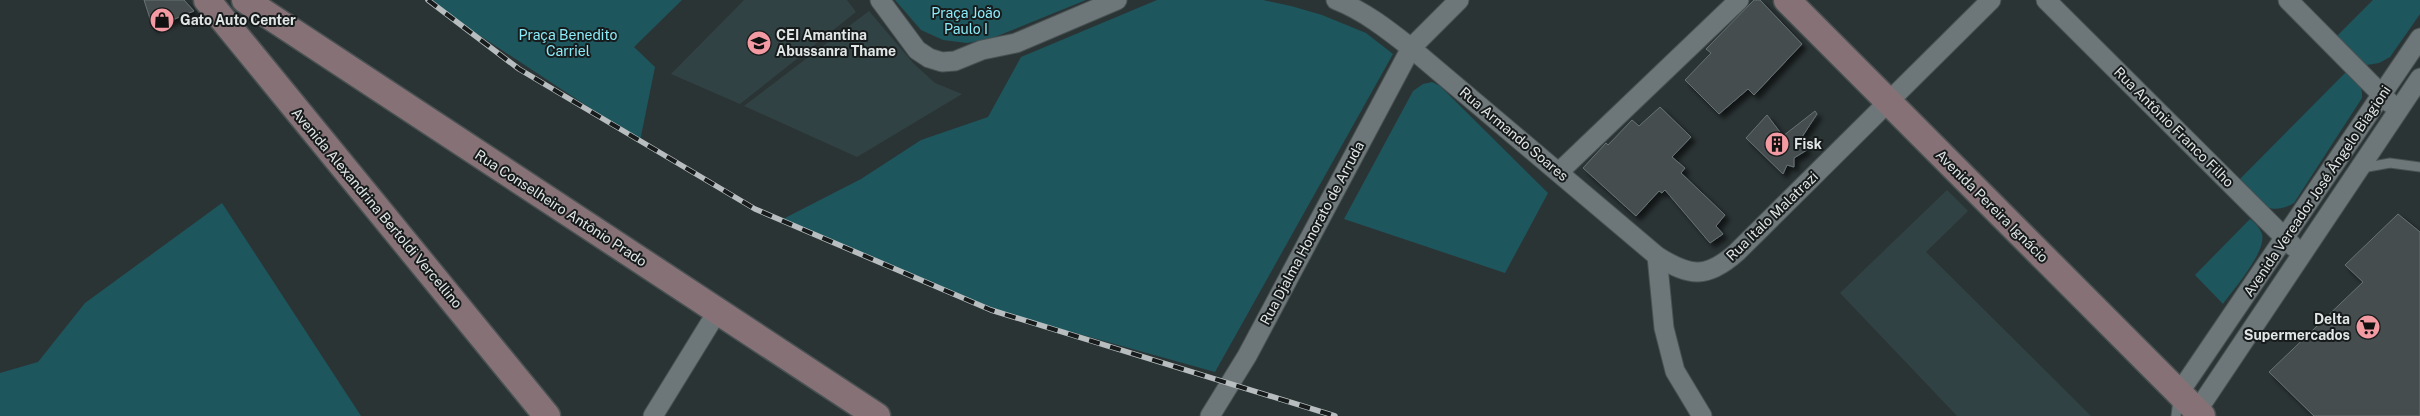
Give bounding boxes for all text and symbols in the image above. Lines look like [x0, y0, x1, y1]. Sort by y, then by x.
park label: Praça João Paulo I [931, 5, 1001, 37]
shop icon: Gato Auto Center [149, 7, 175, 33]
place label: Gato Auto Center [180, 12, 296, 28]
park label: Praça Benedito Carriel [519, 27, 618, 59]
place label: CEI Amantina Abussanra Thame [776, 27, 896, 59]
school or university icon: CEI Amantina Abussanra Thame [746, 30, 772, 56]
street label: Rua Antônio Franco Filho [2111, 64, 2237, 190]
street label: Avenida Vereador José Ângelo Biagioni [2239, 82, 2394, 299]
street label: Rua Armando Soares [1456, 84, 1572, 184]
street label: Avenida Alexandrina Bertoldi Vercellino [288, 105, 466, 311]
building icon: Fisk [1764, 131, 1790, 157]
place label: Fisk [1794, 136, 1822, 152]
street label: Rua Djalma Honorato de Arruda [1257, 139, 1367, 327]
street label: Rua Conselheiro Antônio Prado [472, 146, 650, 270]
street label: Avenida Pereira Ignácio [1933, 147, 2052, 266]
street label: Rua Italo Malatrazi [1723, 168, 1821, 264]
place label: Delta Supermercados [2244, 311, 2350, 343]
supermarket icon: Delta Supermercados [2355, 314, 2381, 340]

